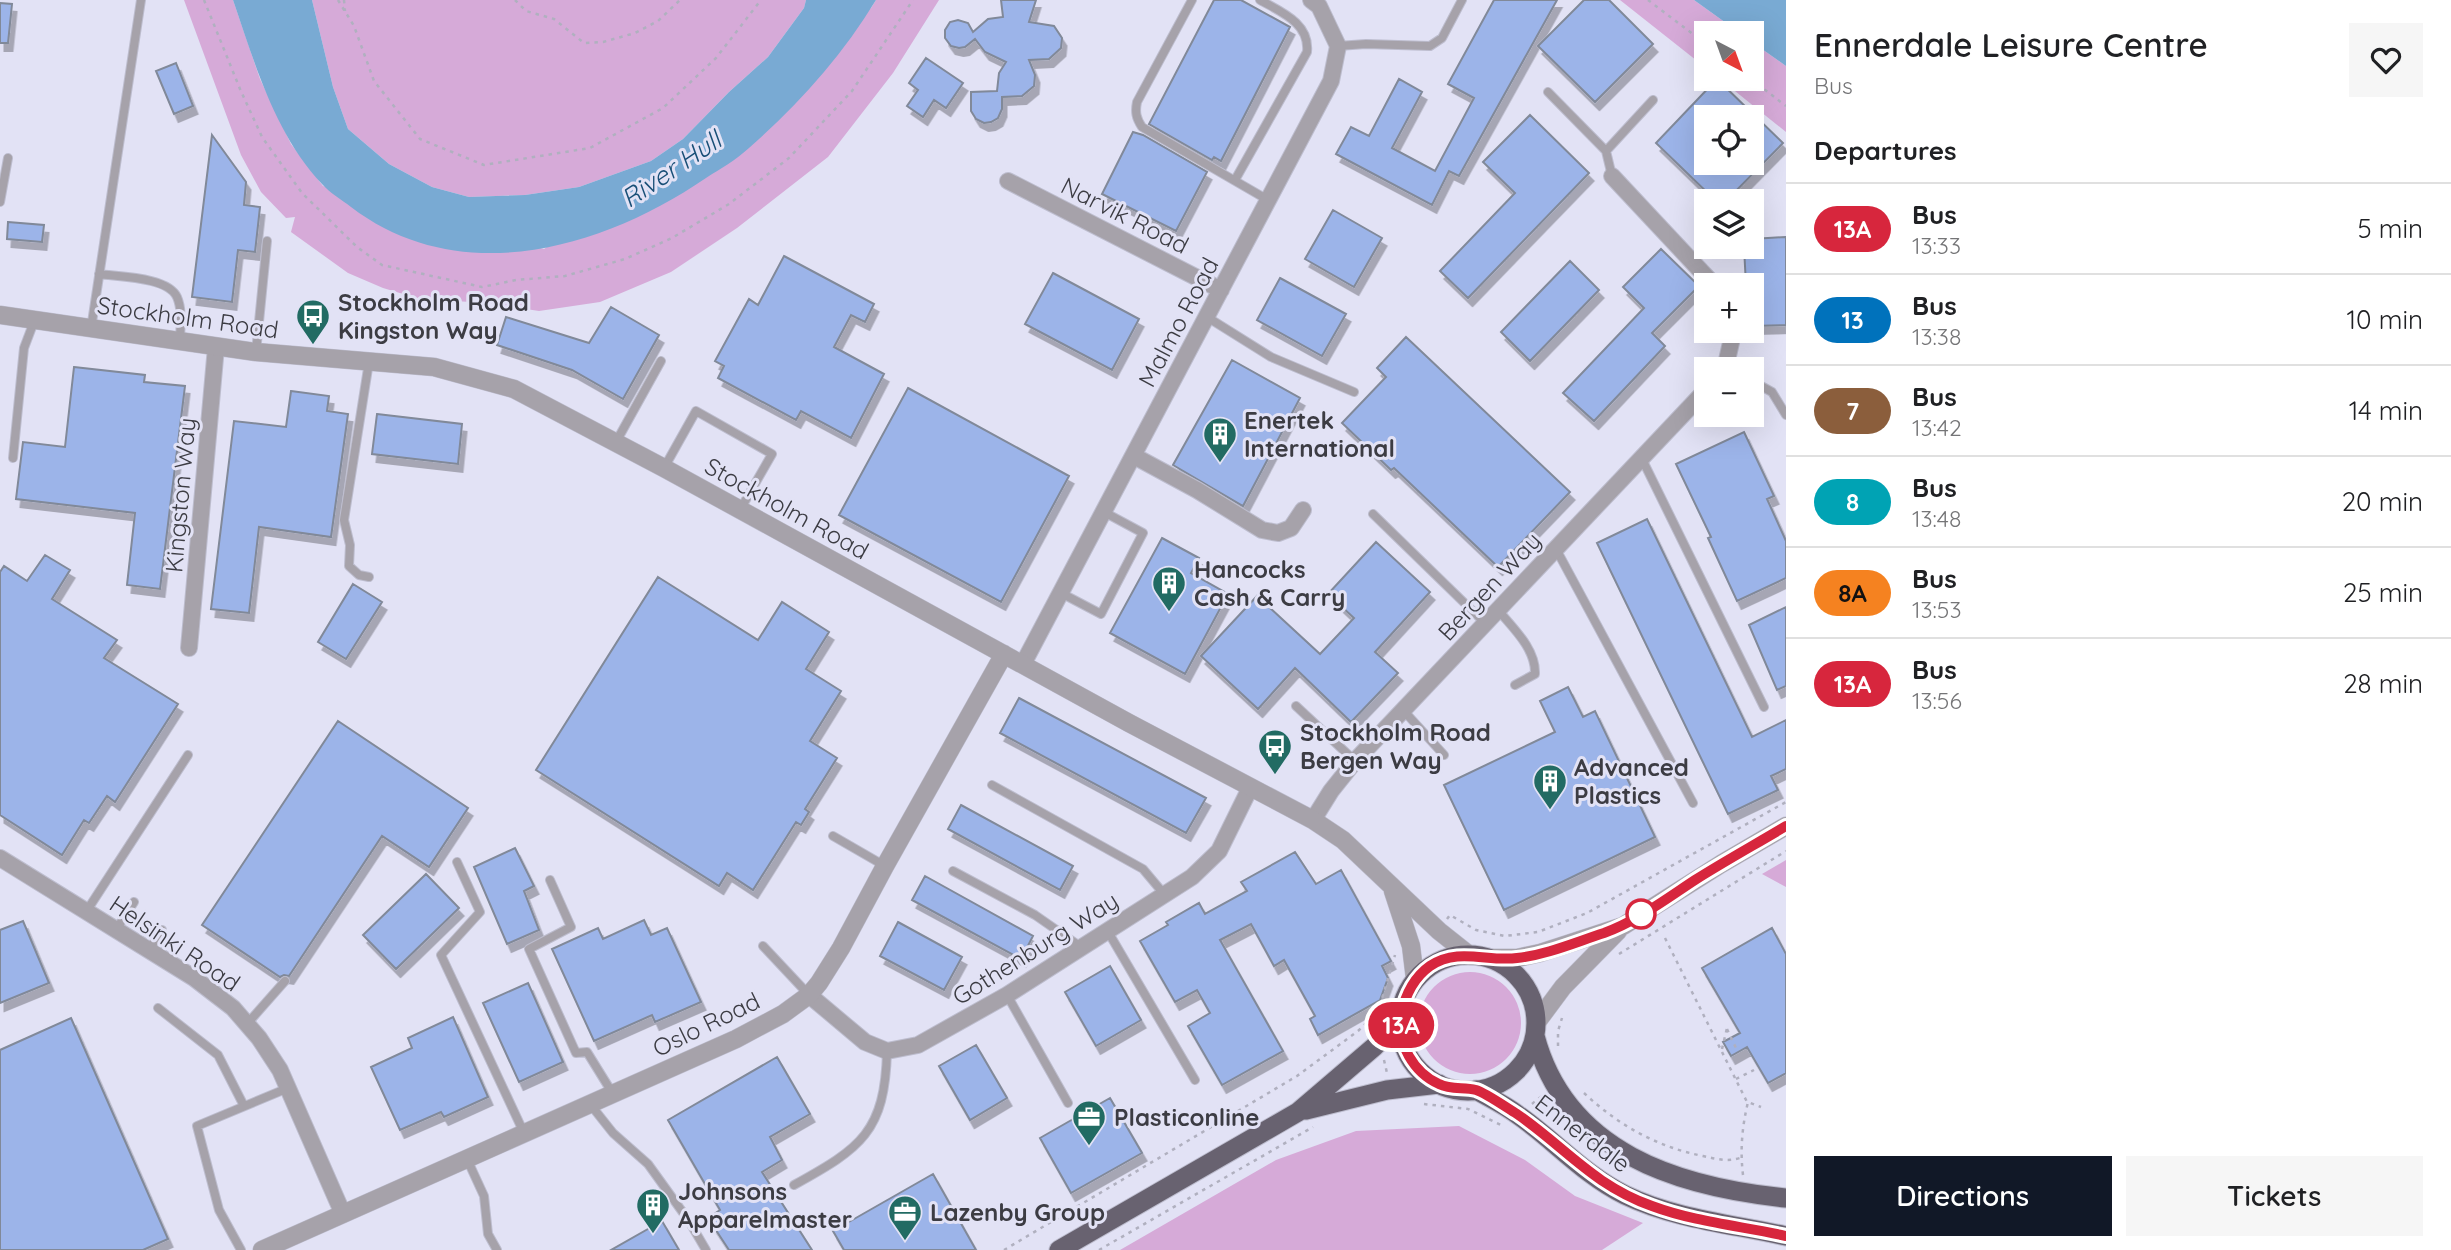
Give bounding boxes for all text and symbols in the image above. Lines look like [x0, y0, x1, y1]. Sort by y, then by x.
north arrow [1694, 21, 1764, 91]
map controls [1694, 21, 1764, 427]
button: heart [2349, 23, 2423, 97]
text: Ennerdale Leisure Centre [1814, 24, 2208, 65]
text: Bus [1814, 71, 1853, 100]
button: locate [1694, 105, 1764, 175]
water label: River Hull [615, 122, 730, 215]
text: Departures [1814, 134, 1957, 167]
street label: Narvik Road [1056, 170, 1194, 260]
button: layers [1694, 189, 1764, 259]
text: Bus [1912, 198, 1957, 231]
text: 5 min [2357, 212, 2423, 245]
text: 13A [1834, 214, 1871, 244]
text: 13:33 [1912, 231, 1961, 260]
street label: Malmo Road [1131, 252, 1225, 392]
button: + [1694, 273, 1764, 343]
place label: Stockholm Road Kingston Way [338, 287, 529, 345]
street label: Stockholm Road [95, 289, 281, 345]
text: Bus [1912, 289, 1957, 322]
bus stop icon: Stockholm Road Kingston Way [294, 297, 332, 346]
text: 10 min [2347, 303, 2423, 336]
text: 13 [1841, 305, 1864, 335]
text: 13:38 [1912, 322, 1961, 351]
button: − [1694, 357, 1764, 427]
text: Bus [1912, 380, 1957, 413]
text: 14 min [2349, 394, 2423, 427]
text: 7 [1846, 396, 1859, 426]
place label: Enertek International [1244, 405, 1395, 463]
text: 13:42 [1912, 413, 1962, 442]
building icon: Enertek International [1201, 415, 1239, 464]
street label: Kingston Way [158, 416, 202, 574]
street label: Stockholm Road [700, 451, 874, 565]
text: Bus [1912, 471, 1957, 504]
text: 20 min [2342, 485, 2423, 518]
text: 8 [1846, 487, 1859, 517]
text: 13:48 [1912, 504, 1961, 533]
street label: Bergen Way [1431, 525, 1547, 647]
place label: Hancocks Cash & Carry [1194, 554, 1345, 612]
text: Bus [1912, 562, 1957, 595]
building icon: Hancocks Cash & Carry [1150, 564, 1188, 613]
text: 25 min [2343, 576, 2423, 609]
text: 8A [1838, 578, 1867, 608]
text: 13:53 [1912, 595, 1961, 624]
text: Bus [1912, 653, 1957, 686]
text: 28 min [2343, 667, 2423, 700]
text: 13A [1834, 669, 1871, 699]
text: 13:56 [1912, 686, 1962, 715]
place label: Stockholm Road Bergen Way [1300, 717, 1491, 775]
bus stop icon: Stockholm Road Bergen Way [1256, 727, 1294, 776]
place label: Advanced Plastics [1574, 752, 1689, 810]
building icon: Advanced Plastics [1531, 762, 1569, 811]
street label: Gothenburg Way [946, 885, 1124, 1011]
street label: Helsinki Road [104, 888, 246, 998]
unlabelled marker [1626, 899, 1656, 929]
street label: Oslo Road [648, 985, 764, 1063]
line badge: 13A [1361, 1002, 1441, 1048]
text: 13A [1382, 1010, 1420, 1040]
street label: Ennerdale [1529, 1087, 1637, 1179]
office icon: Plasticonline [1070, 1098, 1108, 1147]
place label: Plasticonline [1114, 1102, 1259, 1132]
button: Directions [1814, 1156, 2112, 1236]
button: Tickets [2126, 1156, 2423, 1236]
place label: Johnsons Apparelmaster [678, 1176, 852, 1234]
building icon: Johnsons Apparelmaster [634, 1186, 672, 1235]
office icon: Lazenby Group [886, 1193, 924, 1242]
place label: Lazenby Group [930, 1197, 1105, 1227]

